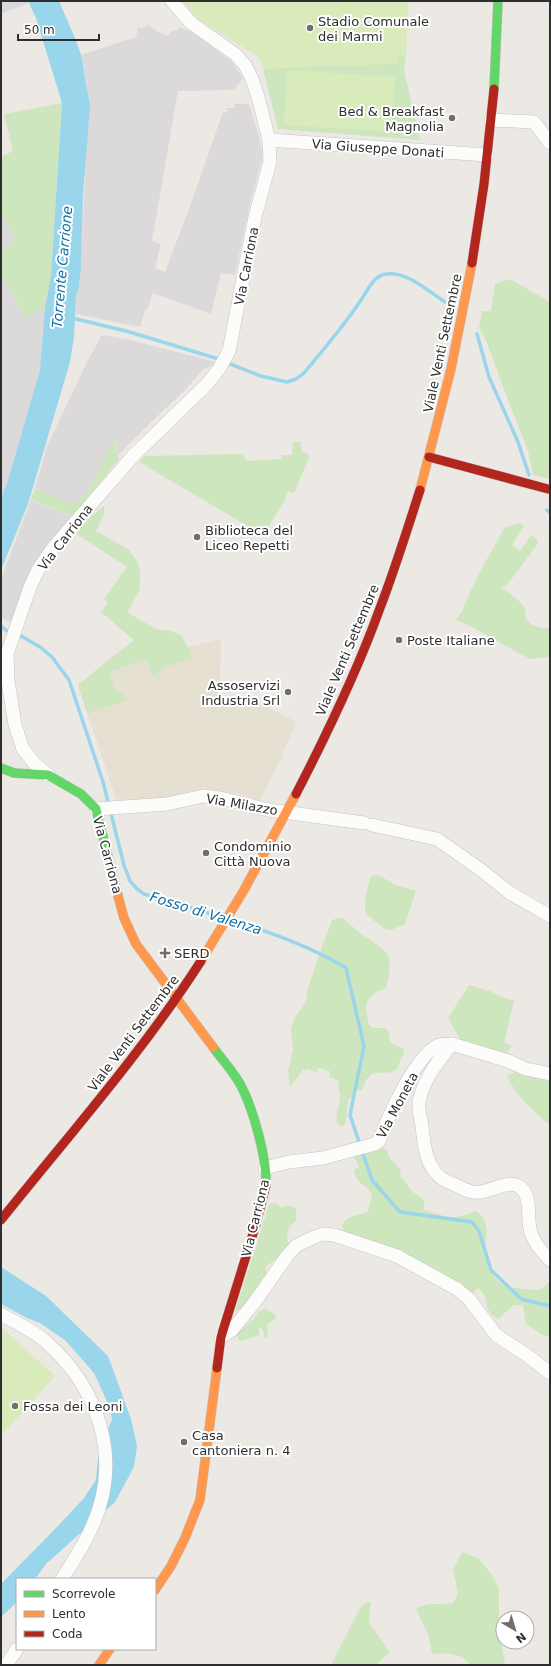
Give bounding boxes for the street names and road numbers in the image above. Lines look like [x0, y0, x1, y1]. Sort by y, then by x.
street label: Via Giuseppe Donati [311, 136, 445, 161]
street label: Via Carriona [232, 226, 261, 307]
street label: Viale Venti Settembre [420, 272, 465, 414]
street label: Via Carriona [35, 501, 96, 573]
street label: Viale Venti Settembre [313, 582, 382, 718]
street label: Via Milazzo [205, 791, 279, 818]
street label: Via Carriona [90, 815, 125, 896]
street label: Viale Venti Settembre [85, 972, 182, 1094]
street label: Via Moneta [374, 1070, 421, 1141]
street label: Via Carriona [239, 1178, 272, 1259]

